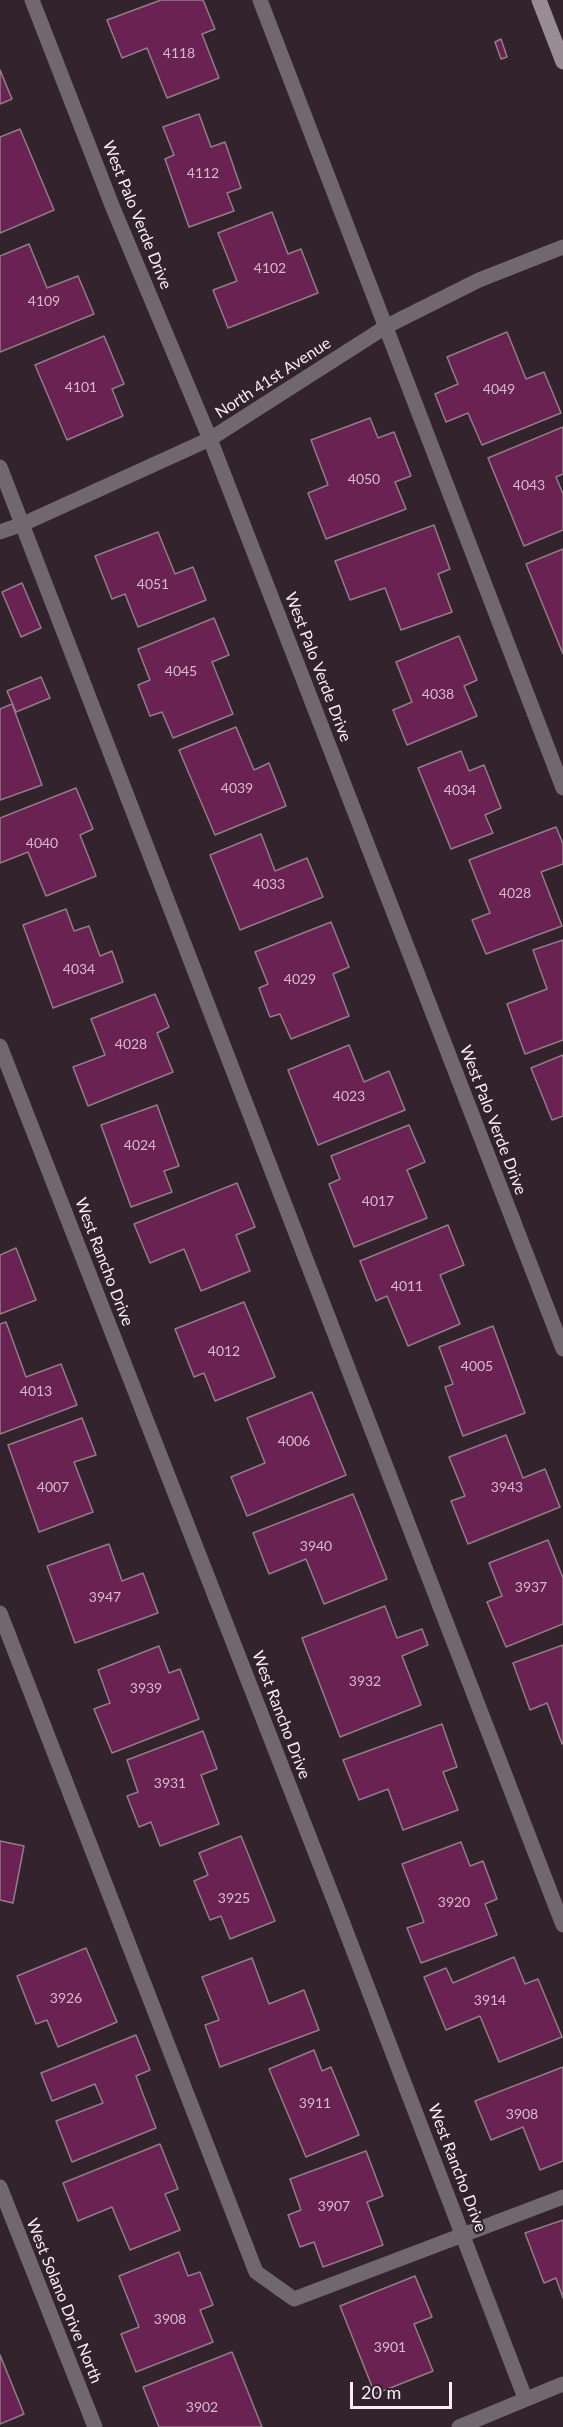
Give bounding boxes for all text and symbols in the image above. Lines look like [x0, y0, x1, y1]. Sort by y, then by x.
house number: 4118 [163, 45, 195, 61]
street label: West Palo Verde Drive [98, 138, 176, 292]
house number: 4112 [187, 165, 219, 181]
house number: 4102 [254, 260, 286, 276]
house number: 4109 [28, 293, 60, 309]
street label: North 41st Avenue [212, 333, 334, 423]
house number: 4101 [65, 379, 97, 395]
house number: 4049 [483, 381, 515, 397]
house number: 4050 [348, 471, 380, 487]
house number: 4043 [513, 477, 545, 493]
house number: 4051 [137, 576, 169, 592]
street label: West Palo Verde Drive [281, 590, 355, 744]
house number: 4045 [165, 663, 197, 679]
house number: 4038 [422, 686, 454, 702]
house number: 4039 [221, 780, 253, 796]
house number: 4034 [444, 782, 476, 798]
house number: 4040 [26, 835, 58, 851]
house number: 4033 [253, 876, 285, 892]
house number: 4028 [499, 885, 531, 901]
house number: 4034 [63, 961, 95, 977]
house number: 4029 [284, 971, 316, 987]
house number: 4028 [115, 1036, 147, 1052]
street label: West Palo Verde Drive [456, 1043, 530, 1197]
house number: 4023 [333, 1088, 365, 1104]
house number: 4024 [124, 1137, 156, 1153]
house number: 4017 [362, 1193, 394, 1209]
street label: West Rancho Drive [71, 1195, 137, 1329]
house number: 4011 [391, 1278, 423, 1294]
house number: 4012 [208, 1343, 240, 1359]
house number: 4005 [461, 1358, 493, 1374]
house number: 4013 [20, 1383, 52, 1399]
house number: 4006 [278, 1433, 310, 1449]
house number: 4007 [37, 1479, 69, 1495]
house number: 3943 [491, 1479, 523, 1495]
house number: 3940 [300, 1538, 332, 1554]
house number: 3937 [515, 1579, 547, 1595]
house number: 3947 [89, 1589, 121, 1605]
street label: West Rancho Drive [248, 1648, 314, 1782]
house number: 3932 [349, 1673, 381, 1689]
house number: 3939 [130, 1680, 162, 1696]
house number: 3931 [154, 1775, 186, 1791]
house number: 3925 [218, 1890, 250, 1906]
house number: 3920 [438, 1894, 470, 1910]
house number: 3926 [50, 1990, 82, 2006]
house number: 3914 [474, 1992, 506, 2008]
house number: 3911 [299, 2095, 331, 2111]
street label: West Rancho Drive [424, 2101, 490, 2235]
house number: 3908 [506, 2106, 538, 2122]
house number: 3907 [318, 2198, 350, 2214]
street label: West Solano Drive North [22, 2216, 106, 2386]
house number: 3908 [154, 2311, 186, 2327]
house number: 3901 [374, 2339, 406, 2355]
scale bar [353, 2370, 455, 2408]
text: 20 m [361, 2381, 401, 2403]
house number: 3902 [186, 2399, 218, 2415]

